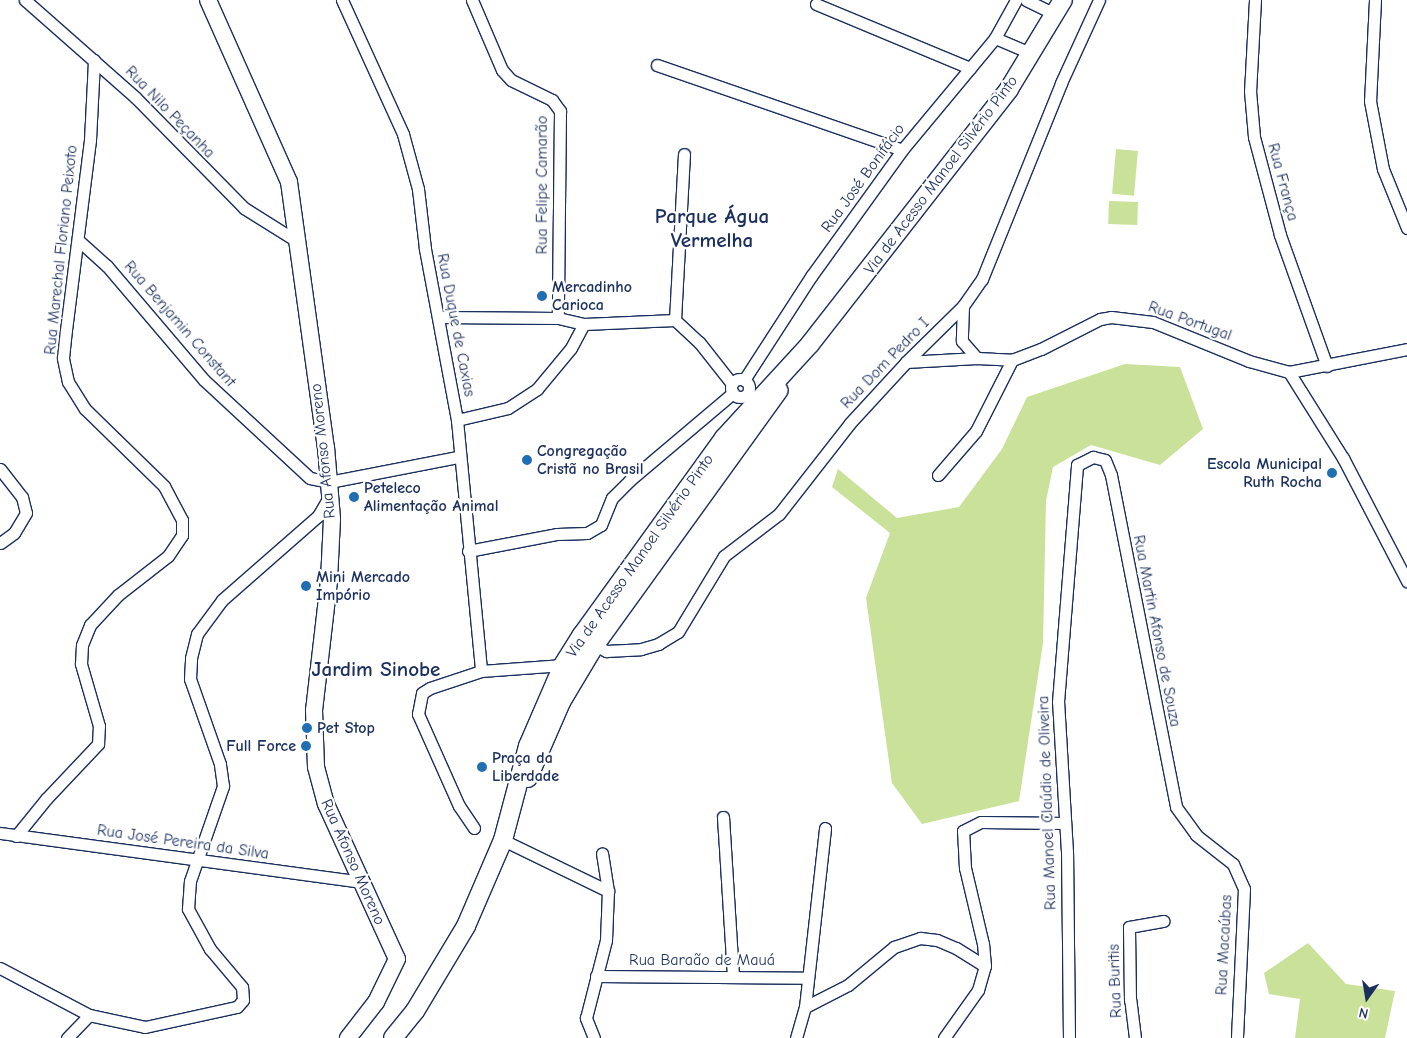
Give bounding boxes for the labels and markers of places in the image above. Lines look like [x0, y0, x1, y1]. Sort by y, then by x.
place label: Mercadinho Carioca [552, 277, 632, 315]
marker: Mercadinho Carioca [536, 290, 548, 302]
place label: Congregação Cristã no Brasil [537, 441, 643, 479]
marker: Congregação Cristã no Brasil [521, 454, 533, 466]
place label: Escola Municipal Ruth Rocha [1207, 454, 1322, 492]
marker: Escola Municipal Ruth Rocha [1326, 467, 1338, 479]
place label: Peteleco Alimentação Animal [364, 478, 498, 516]
marker: Peteleco Alimentação Animal [348, 491, 360, 503]
place label: Mini Mercado Impório [316, 567, 410, 605]
marker: Mini Mercado Impório [300, 580, 312, 592]
place label: Pet Stop [317, 718, 375, 738]
marker: Pet Stop [301, 722, 313, 734]
place label: Full Force [226, 736, 296, 756]
marker: Full Force [300, 740, 312, 752]
place label: Praça da Liberdade [492, 748, 559, 786]
marker: Praça da Liberdade [476, 761, 488, 773]

